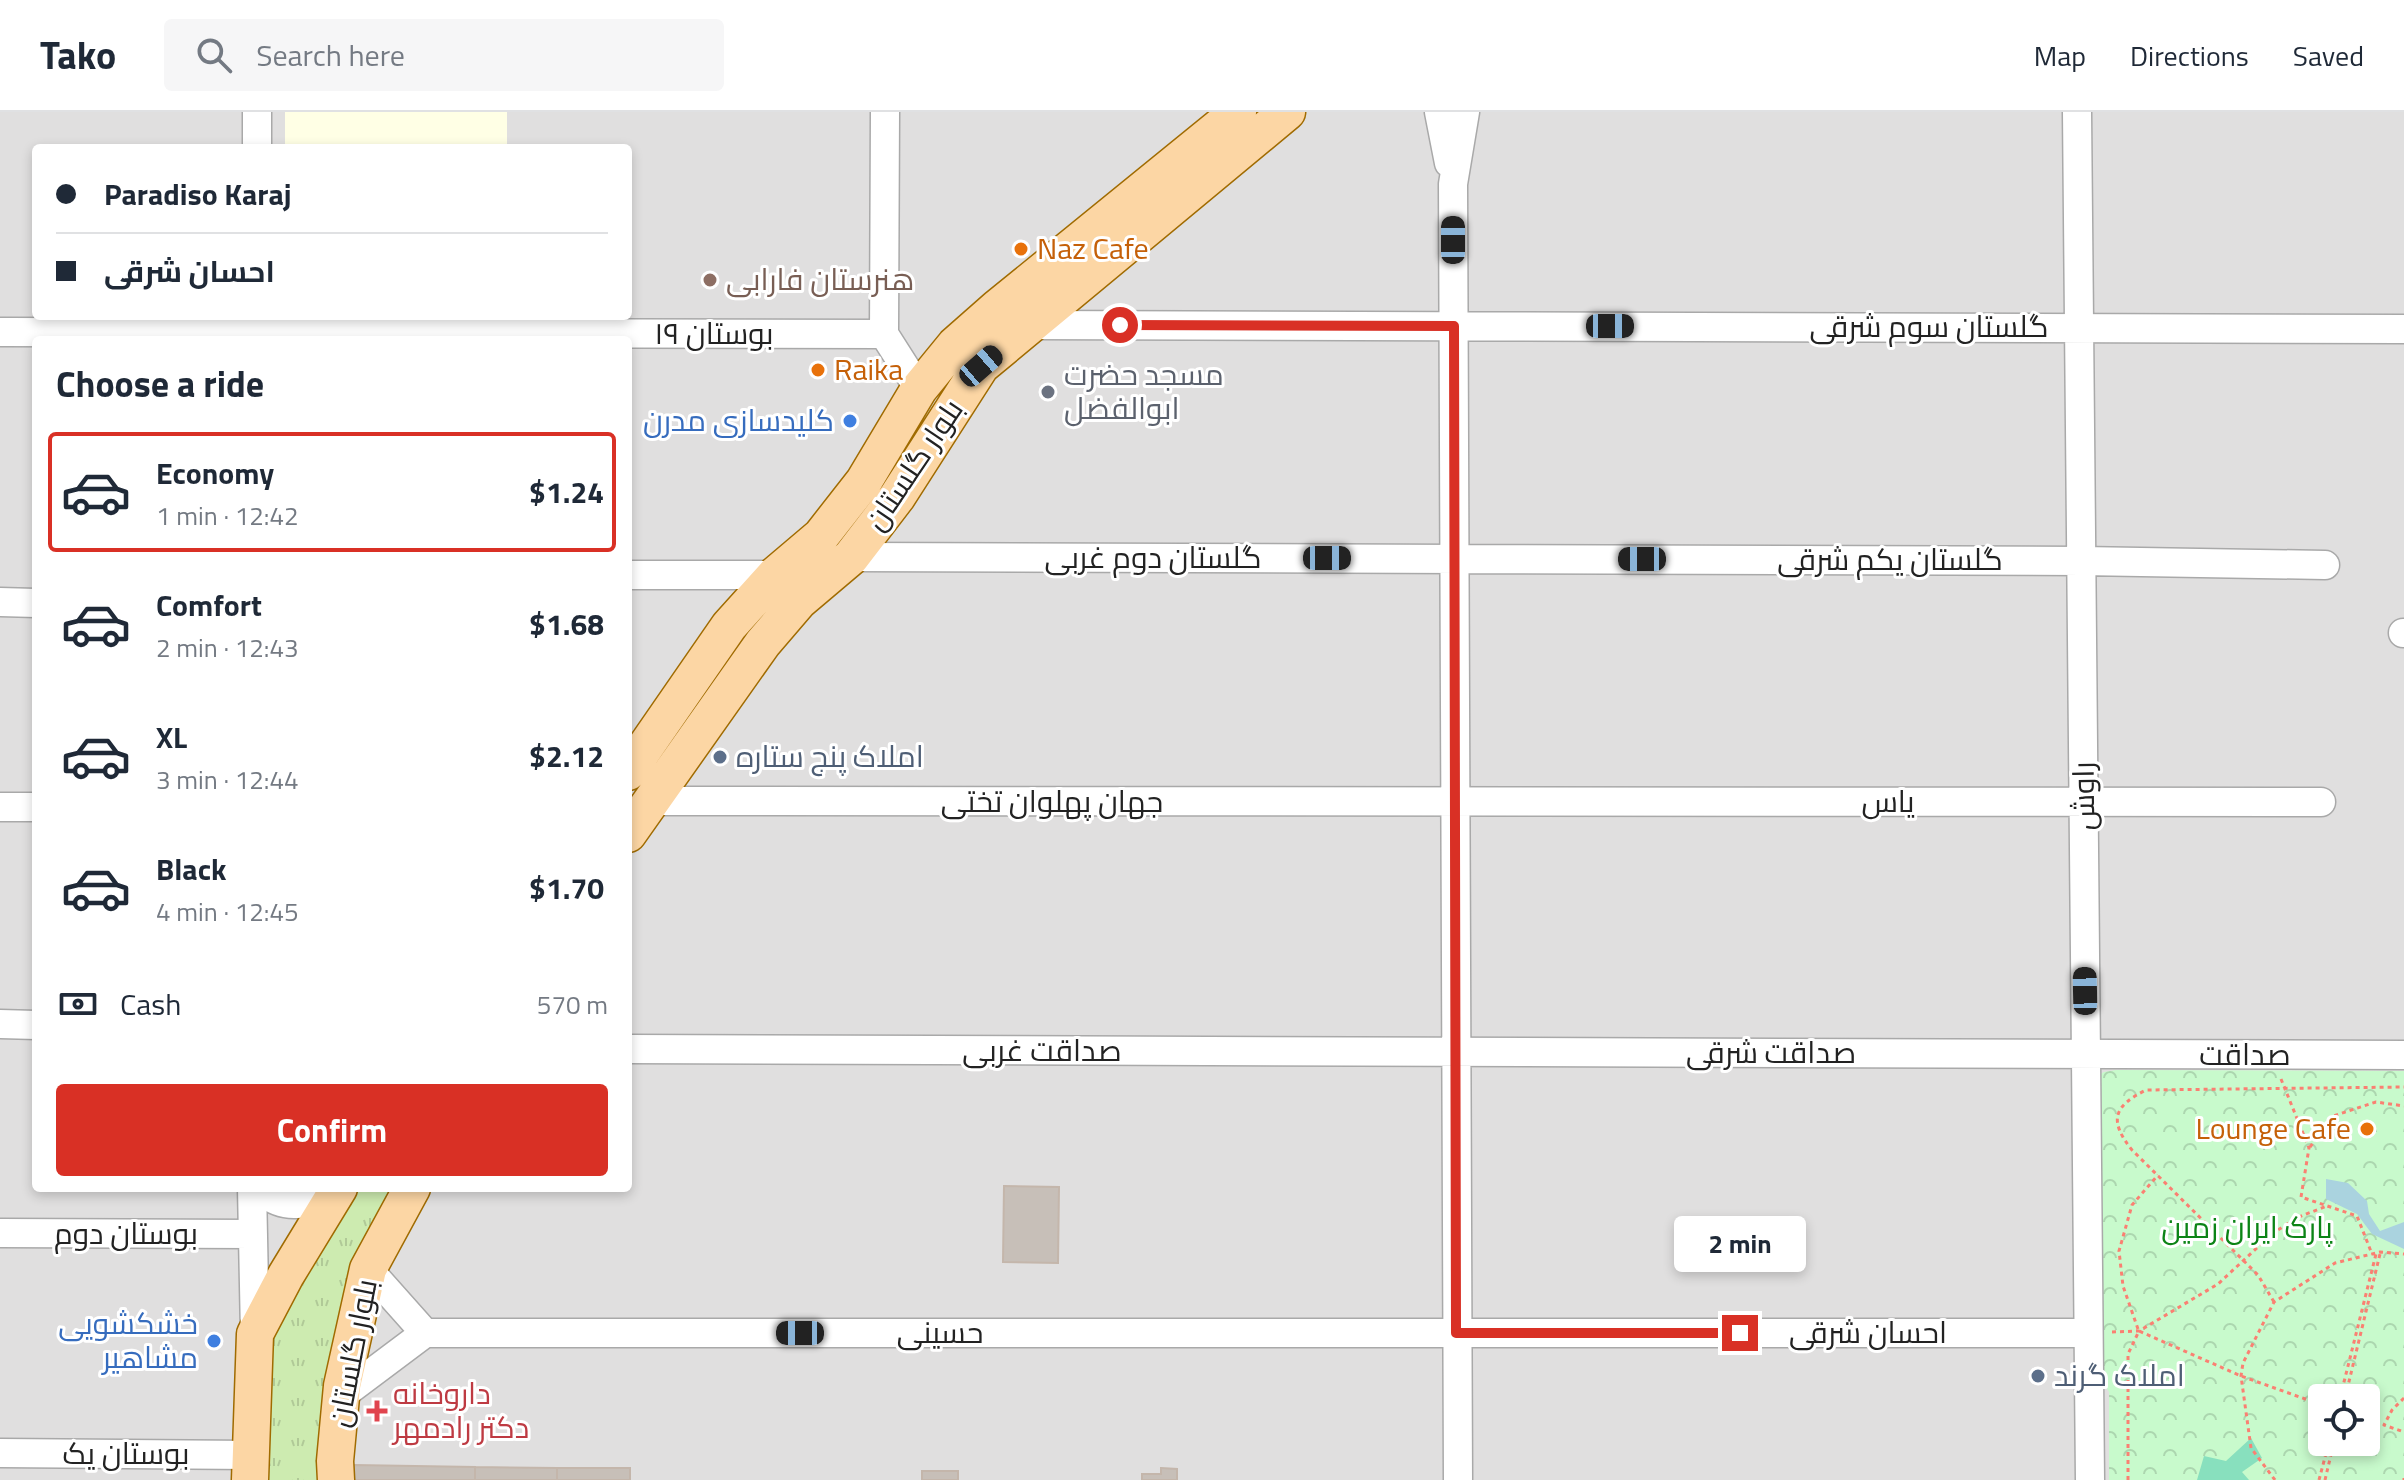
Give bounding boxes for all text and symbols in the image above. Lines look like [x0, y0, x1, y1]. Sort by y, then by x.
search box [164, 19, 724, 91]
text: Tako [40, 26, 116, 84]
text: Search here [256, 32, 405, 78]
icon: search [192, 33, 236, 77]
text: Map [2034, 34, 2086, 77]
text: Directions [2130, 34, 2249, 77]
text: Saved [2293, 34, 2364, 77]
text: Paradiso Karaj [104, 171, 292, 217]
car [1441, 216, 1465, 264]
place label: Naz Cafe [1037, 225, 1149, 271]
marker: Naz Cafe [1012, 240, 1030, 258]
text: احسان شرقی [104, 248, 275, 294]
place label: هنرستان فارابی [726, 256, 914, 302]
marker: هنرستان فارابی [701, 271, 719, 289]
street label: گلستان سوم شرقی [1809, 303, 2049, 349]
route start [1102, 307, 1138, 343]
street label: بوستان ۱۹ [654, 310, 774, 356]
car [1586, 314, 1634, 338]
car [955, 341, 1007, 391]
place label: Raika [834, 346, 903, 392]
place label: مسجد حضرت ابوالفضل [1064, 351, 1224, 431]
text: Choose a ride [56, 356, 264, 411]
marker: Raika [809, 361, 827, 379]
marker: مسجد حضرت ابوالفضل [1039, 383, 1057, 401]
street label: بلوار گلستان [852, 389, 974, 539]
place label: کلیدسازی مدرن [643, 397, 834, 443]
marker: کلیدسازی مدرن [841, 412, 859, 430]
text: Economy [156, 450, 274, 496]
icon: car [60, 456, 132, 528]
text: $1.24 [529, 469, 604, 515]
text: 1 min · 12:42 [156, 496, 299, 535]
street label: گلستان دوم غربی [1044, 534, 1262, 580]
street label: گلستان یکم شرقی [1777, 536, 2003, 582]
car [1303, 546, 1351, 570]
car [1618, 547, 1666, 571]
text: Comfort [156, 582, 262, 628]
icon: car [60, 588, 132, 660]
text: $1.68 [529, 601, 604, 647]
text: 2 min · 12:43 [156, 628, 299, 667]
text: XL [156, 714, 187, 760]
icon: car [60, 720, 132, 792]
text: $2.12 [529, 733, 604, 779]
place label: املاک پنج ستاره [736, 733, 924, 779]
marker: املاک پنج ستاره [711, 748, 729, 766]
text: 3 min · 12:44 [156, 760, 299, 799]
street label: راوش [2059, 761, 2107, 831]
street label: جهان پهلوان تختی [941, 778, 1163, 824]
street label: یاس [1861, 778, 1915, 824]
text: Black [156, 846, 227, 892]
icon: car [60, 852, 132, 924]
text: $1.70 [529, 865, 604, 911]
text: 4 min · 12:45 [156, 892, 299, 931]
car [2073, 967, 2097, 1015]
text: Cash [120, 981, 181, 1027]
icon: cash [56, 982, 100, 1026]
text: 570 m [537, 985, 608, 1024]
street label: صداقت غربی [962, 1027, 1122, 1073]
street label: صداقت شرقی [1686, 1029, 1856, 1075]
street label: صداقت [2199, 1031, 2291, 1077]
button: Confirm [56, 1084, 608, 1176]
place label: Lounge Cafe [2196, 1105, 2351, 1151]
marker: Lounge Cafe [2358, 1120, 2376, 1138]
park label: پارک ایران زمین [2161, 1204, 2333, 1250]
street label: بوستان دوم [54, 1210, 198, 1256]
callout: 2 min [1674, 1217, 1806, 1273]
text: 2 min [1708, 1224, 1772, 1263]
street label: بلوار گلستان [315, 1275, 389, 1431]
place label: خشکشویی مشاهیر [58, 1300, 198, 1380]
street label: حسینی [897, 1309, 983, 1355]
street label: احسان شرقی [1789, 1309, 1947, 1355]
route end [1722, 1315, 1758, 1351]
car [776, 1321, 824, 1345]
marker: خشکشویی مشاهیر [205, 1332, 223, 1350]
place label: املاک گرند [2054, 1352, 2185, 1398]
marker: املاک گرند [2029, 1367, 2047, 1385]
place label: داروخانه دکتر رادمهر [391, 1370, 529, 1450]
map controls [2308, 1384, 2380, 1456]
button: locate [2308, 1384, 2380, 1456]
marker: داروخانه دکتر رادمهر [368, 1402, 386, 1420]
street label: بوستان یک [63, 1430, 189, 1476]

